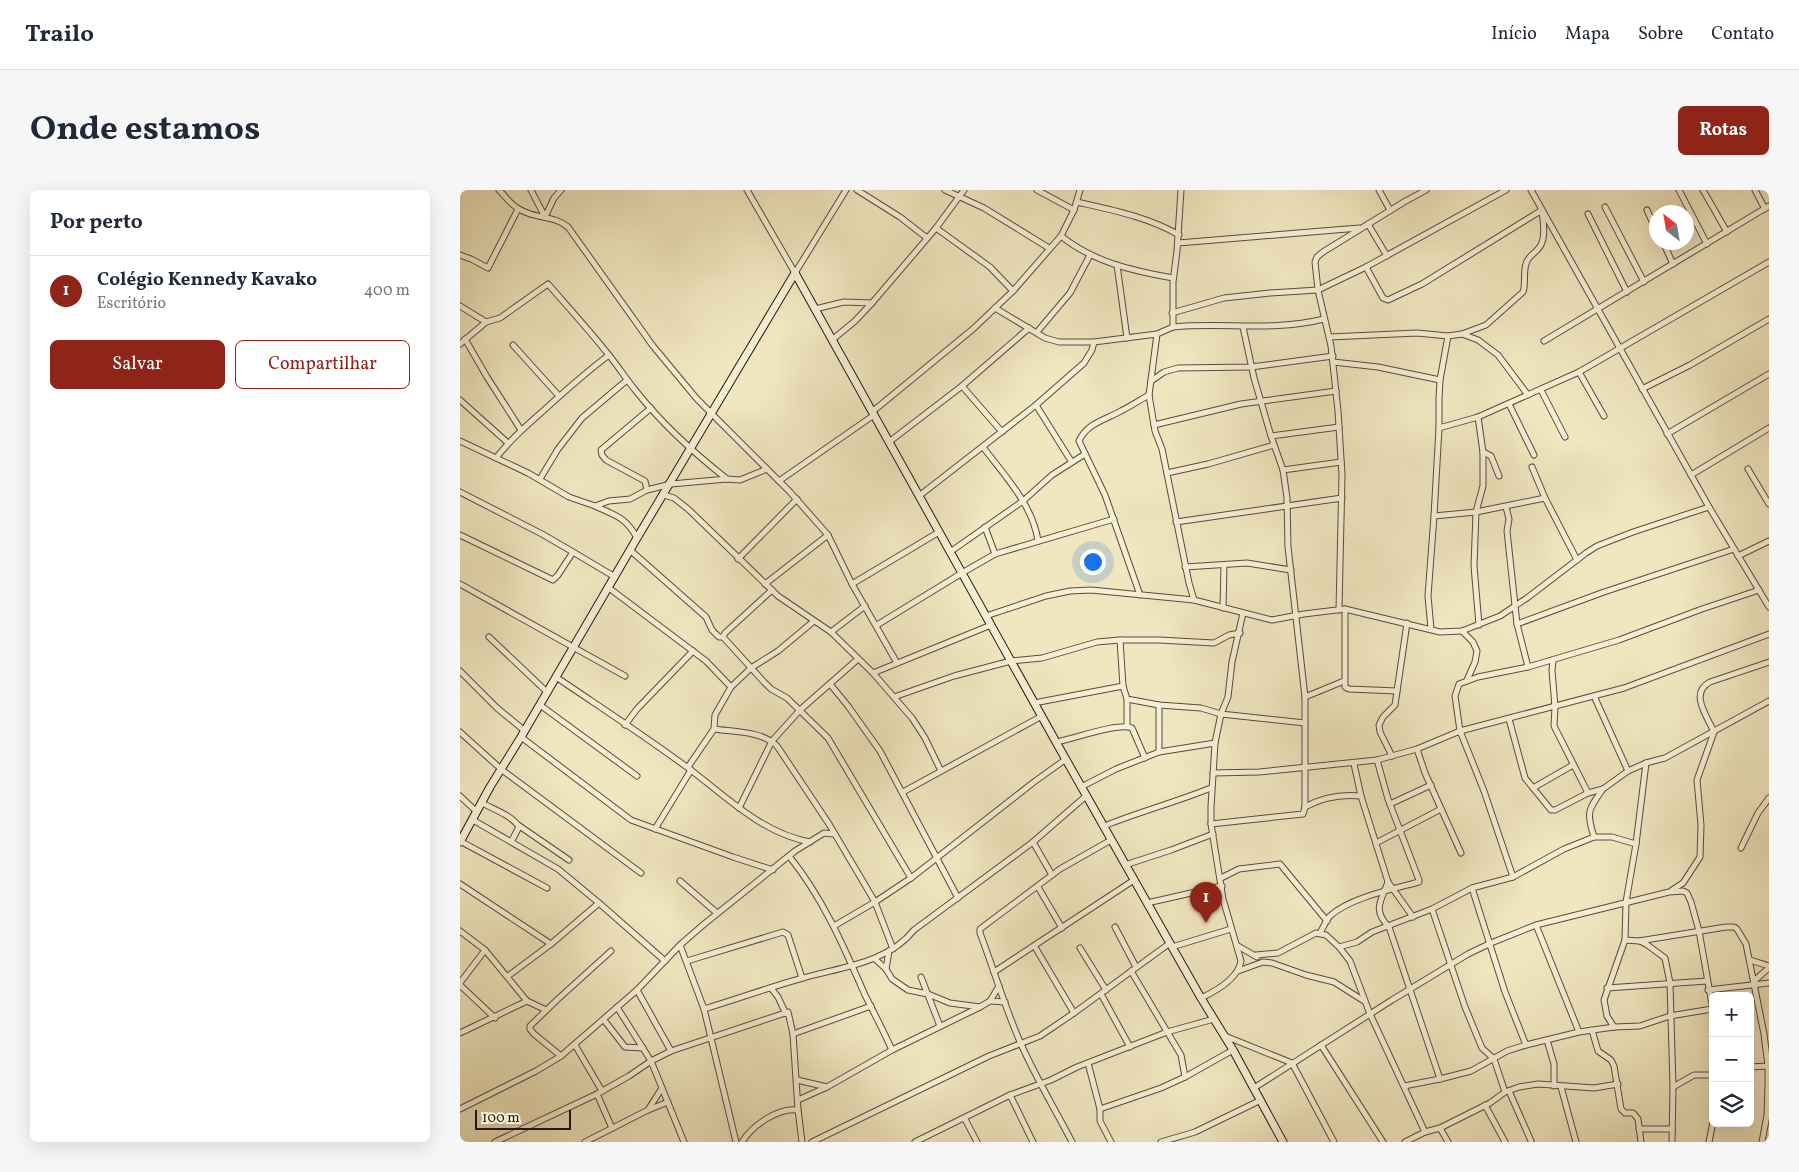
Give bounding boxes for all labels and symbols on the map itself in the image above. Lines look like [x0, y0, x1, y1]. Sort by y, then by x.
north arrow [1649, 205, 1694, 250]
your location [1080, 549, 1106, 575]
pin: 1 [1190, 882, 1222, 923]
scale bar [475, 1107, 571, 1130]

